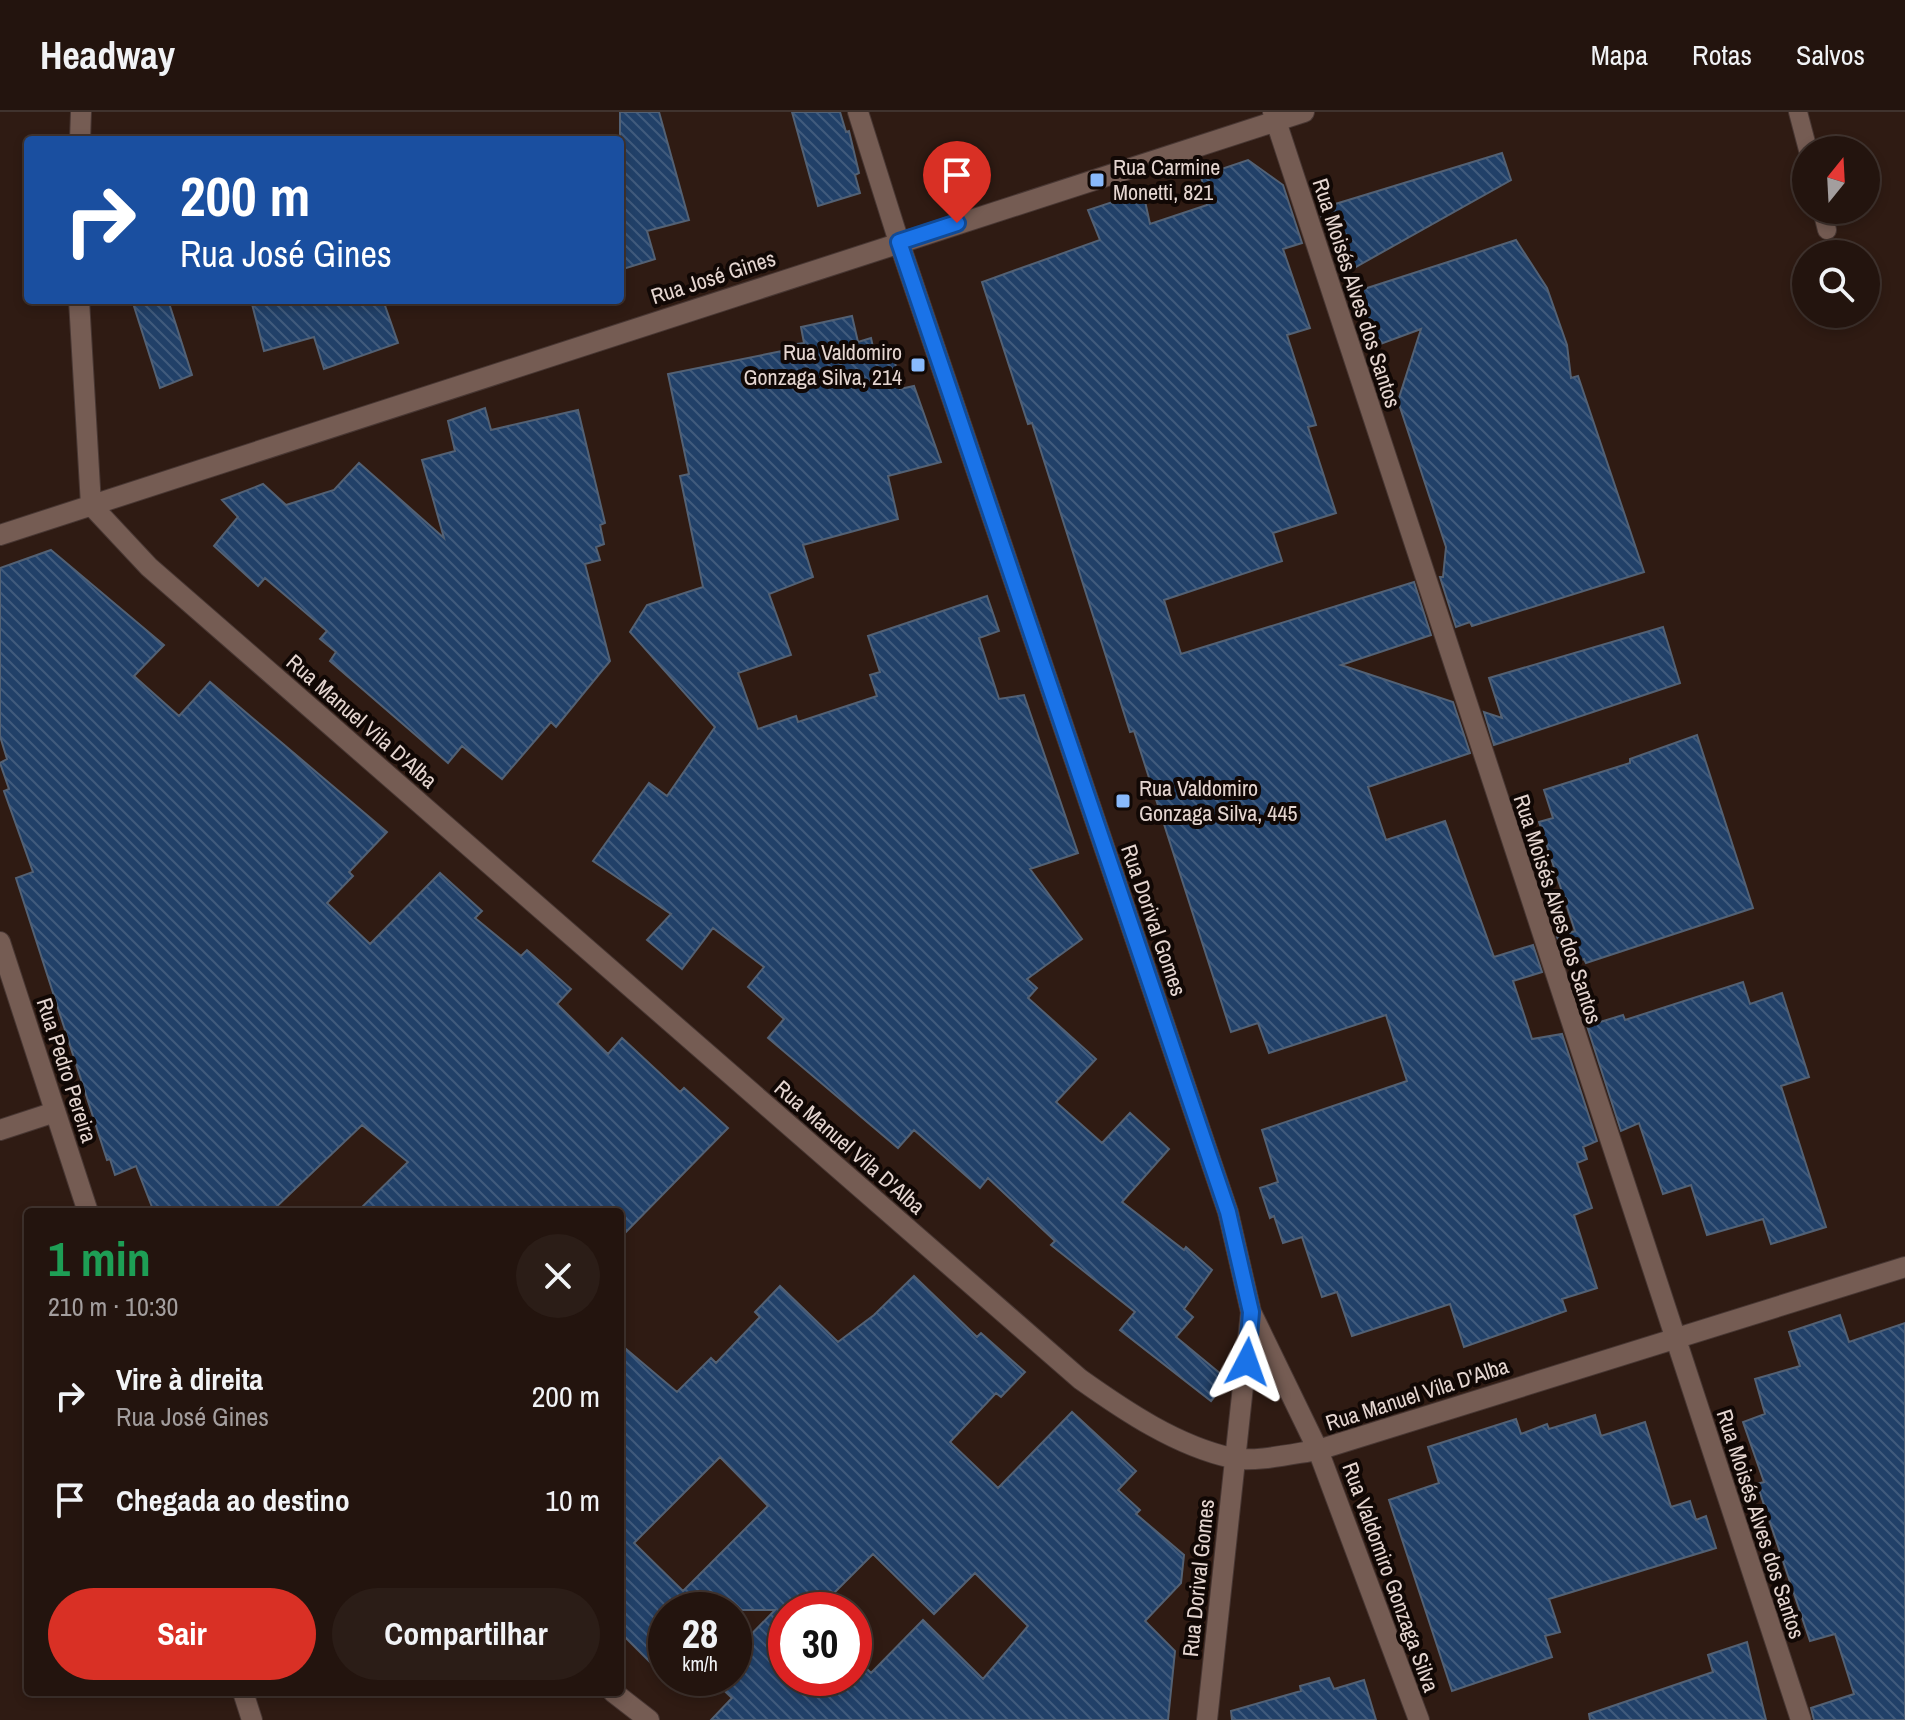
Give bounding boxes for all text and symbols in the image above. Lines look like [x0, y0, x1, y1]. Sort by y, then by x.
text: Headway [40, 30, 175, 81]
text: Mapa [1591, 36, 1648, 74]
text: Rotas [1692, 36, 1752, 74]
text: Salvos [1796, 36, 1865, 74]
north arrow [1792, 136, 1880, 224]
map controls [1792, 136, 1880, 328]
pin [923, 141, 991, 223]
place label: Rua Carmine Monetti, 821 [1113, 152, 1220, 207]
icon: arrive [935, 153, 979, 197]
text: 200 m [180, 158, 310, 233]
icon: right [48, 168, 152, 272]
marker: Rua Carmine Monetti, 821 [1088, 171, 1106, 189]
street label: Rua Moisés Alves dos Santos [1306, 174, 1408, 412]
text: Rua José Gines [180, 230, 392, 278]
button: search [1792, 240, 1880, 328]
street label: Rua José Gines [647, 243, 779, 311]
place label: Rua Valdomiro Gonzaga Silva, 214 [744, 337, 902, 392]
marker: Rua Valdomiro Gonzaga Silva, 214 [909, 356, 927, 374]
street label: Rua Manuel Vila D'Alba [280, 647, 444, 795]
place label: Rua Valdomiro Gonzaga Silva, 445 [1139, 773, 1297, 828]
street label: Rua Moisés Alves dos Santos [1507, 790, 1609, 1028]
marker: Rua Valdomiro Gonzaga Silva, 445 [1114, 792, 1132, 810]
street label: Rua Dorival Gomes [1114, 840, 1194, 1000]
street label: Rua Pedro Pereira [29, 994, 105, 1146]
street label: Rua Manuel Vila D'Alba [768, 1073, 932, 1221]
text: 1 min [48, 1226, 151, 1291]
button: close [516, 1234, 600, 1318]
text: 210 m · 10:30 [48, 1289, 178, 1324]
position arrow [1205, 1320, 1289, 1404]
street label: Rua Manuel Vila D'Alba [1322, 1350, 1512, 1438]
text: Vire à direita [116, 1359, 263, 1399]
icon: right [48, 1374, 92, 1418]
text: 200 m [532, 1376, 600, 1416]
text: Rua José Gines [116, 1399, 269, 1434]
street label: Rua Moisés Alves dos Santos [1710, 1405, 1812, 1643]
street label: Rua Valdomiro Gonzaga Silva [1335, 1458, 1447, 1696]
icon: arrive [48, 1478, 92, 1522]
text: Chegada ao destino [116, 1480, 350, 1520]
text: 10 m [545, 1480, 600, 1520]
street label: Rua Dorival Gomes [1175, 1498, 1221, 1658]
button: Sair [48, 1588, 316, 1680]
button: Compartilhar [332, 1588, 600, 1680]
speed limit sign: 30 [768, 1592, 872, 1696]
text: 28 [682, 1607, 718, 1660]
text: km/h [682, 1650, 718, 1677]

